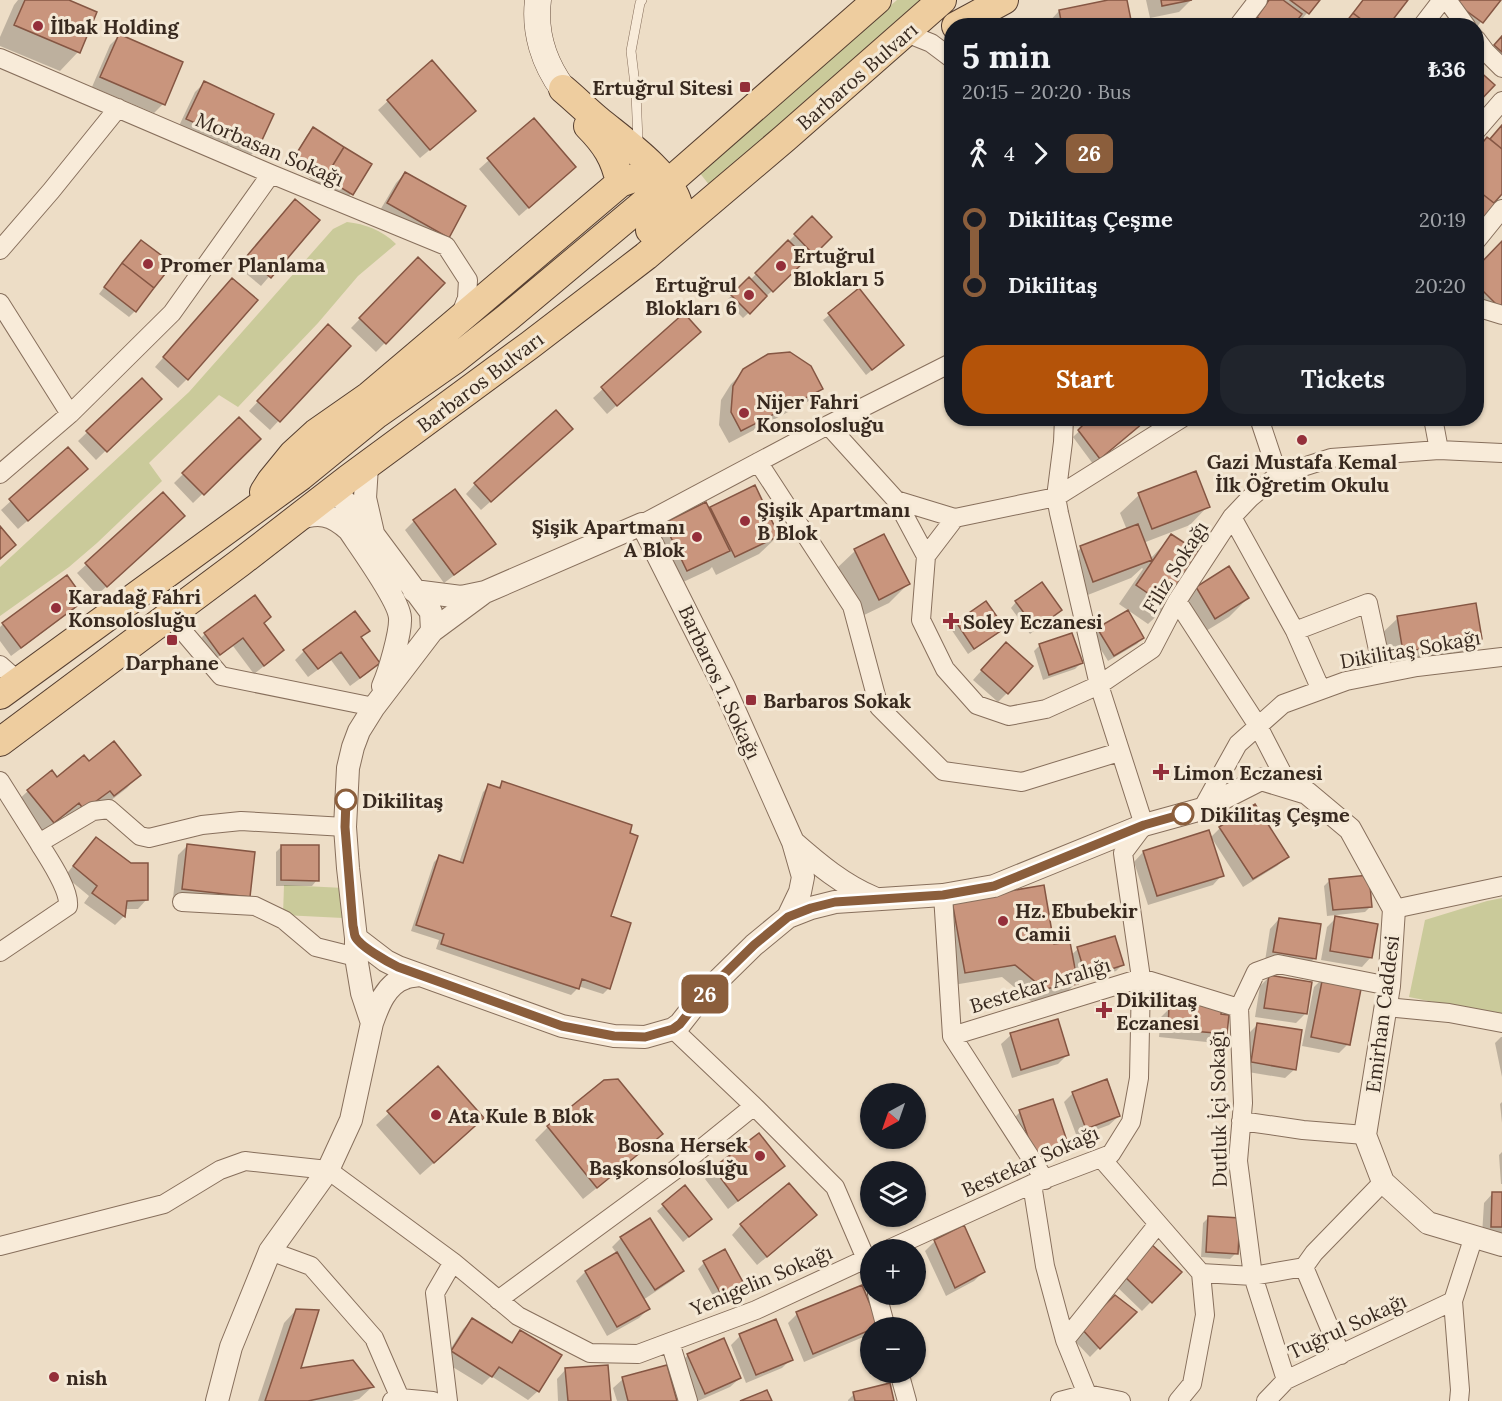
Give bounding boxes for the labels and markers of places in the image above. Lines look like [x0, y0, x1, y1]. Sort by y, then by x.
place label: İlbak Holding [50, 14, 179, 39]
marker: İlbak Holding [31, 19, 45, 33]
place label: Ertuğrul Sitesi [592, 75, 733, 100]
marker: Ertuğrul Sitesi [738, 80, 752, 94]
place label: Ertuğrul Blokları 5 [793, 243, 884, 291]
place label: Promer Planlama [160, 252, 326, 277]
marker: Promer Planlama [141, 257, 155, 271]
marker: Ertuğrul Blokları 5 [774, 259, 788, 273]
place label: Ertuğrul Blokları 6 [645, 272, 737, 320]
marker: Ertuğrul Blokları 6 [742, 288, 756, 302]
place label: Nijer Fahri Konsolosluğu [756, 389, 884, 437]
marker: Nijer Fahri Konsolosluğu [737, 406, 751, 420]
marker: Gazi Mustafa Kemal İlk Öğretim Okulu [1295, 433, 1309, 447]
place label: Gazi Mustafa Kemal İlk Öğretim Okulu [1207, 449, 1397, 497]
place label: Şişik Apartmanı B Blok [757, 497, 911, 545]
place label: Şişik Apartmanı A Blok [532, 514, 685, 562]
marker: Şişik Apartmanı B Blok [738, 514, 752, 528]
marker: Şişik Apartmanı A Blok [690, 530, 704, 544]
place label: Karadağ Fahri Konsolosluğu [68, 584, 201, 632]
marker: Karadağ Fahri Konsolosluğu [49, 601, 63, 615]
place label: Soley Eczanesi [963, 609, 1103, 634]
marker: Soley Eczanesi [944, 614, 958, 628]
marker: Darphane [165, 633, 179, 647]
place label: Darphane [125, 650, 219, 675]
place label: Barbaros Sokak [763, 688, 911, 713]
marker: Barbaros Sokak [744, 693, 758, 707]
place label: Limon Eczanesi [1173, 760, 1323, 785]
marker: Limon Eczanesi [1154, 765, 1168, 779]
place label: Dikilitaş [362, 788, 443, 813]
marker: Dikilitaş [335, 789, 357, 811]
place label: Dikilitaş Çeşme [1200, 802, 1350, 827]
marker: Dikilitaş Çeşme [1172, 803, 1194, 825]
place label: Hz. Ebubekir Camii [1015, 898, 1138, 946]
marker: Hz. Ebubekir Camii [996, 914, 1010, 928]
place label: Dikilitaş Eczanesi [1116, 987, 1200, 1035]
marker: Dikilitaş Eczanesi [1097, 1003, 1111, 1017]
place label: Ata Kule B Blok [448, 1103, 594, 1128]
marker: Ata Kule B Blok [429, 1108, 443, 1122]
place label: Bosna Hersek Başkonsolosluğu [589, 1132, 748, 1180]
marker: Bosna Hersek Başkonsolosluğu [753, 1149, 767, 1163]
place label: nish [66, 1365, 108, 1390]
marker: nish [47, 1370, 61, 1384]

